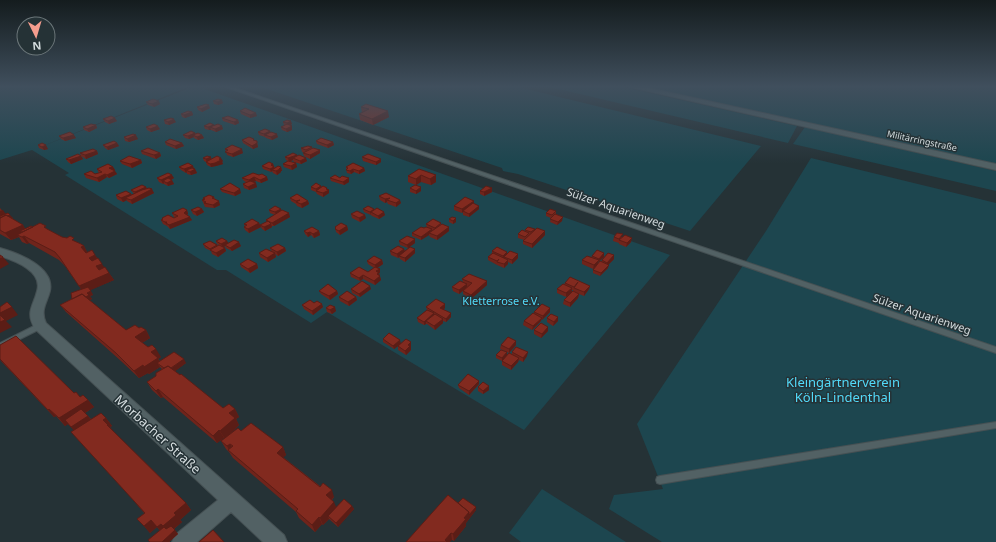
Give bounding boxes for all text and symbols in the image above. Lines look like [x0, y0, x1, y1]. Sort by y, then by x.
north arrow [16, 16, 56, 56]
text: N [32, 39, 42, 54]
street label: Militärringstraße [886, 127, 958, 154]
street label: Sülzer Aquarienweg [565, 184, 667, 231]
street label: Sülzer Aquarienweg [871, 290, 973, 337]
park label: Kletterrose e.V. [462, 293, 540, 308]
park label: Kleingärtnerverein Köln-Lindenthal [786, 373, 900, 406]
street label: Morbacher Straße [111, 390, 205, 478]

